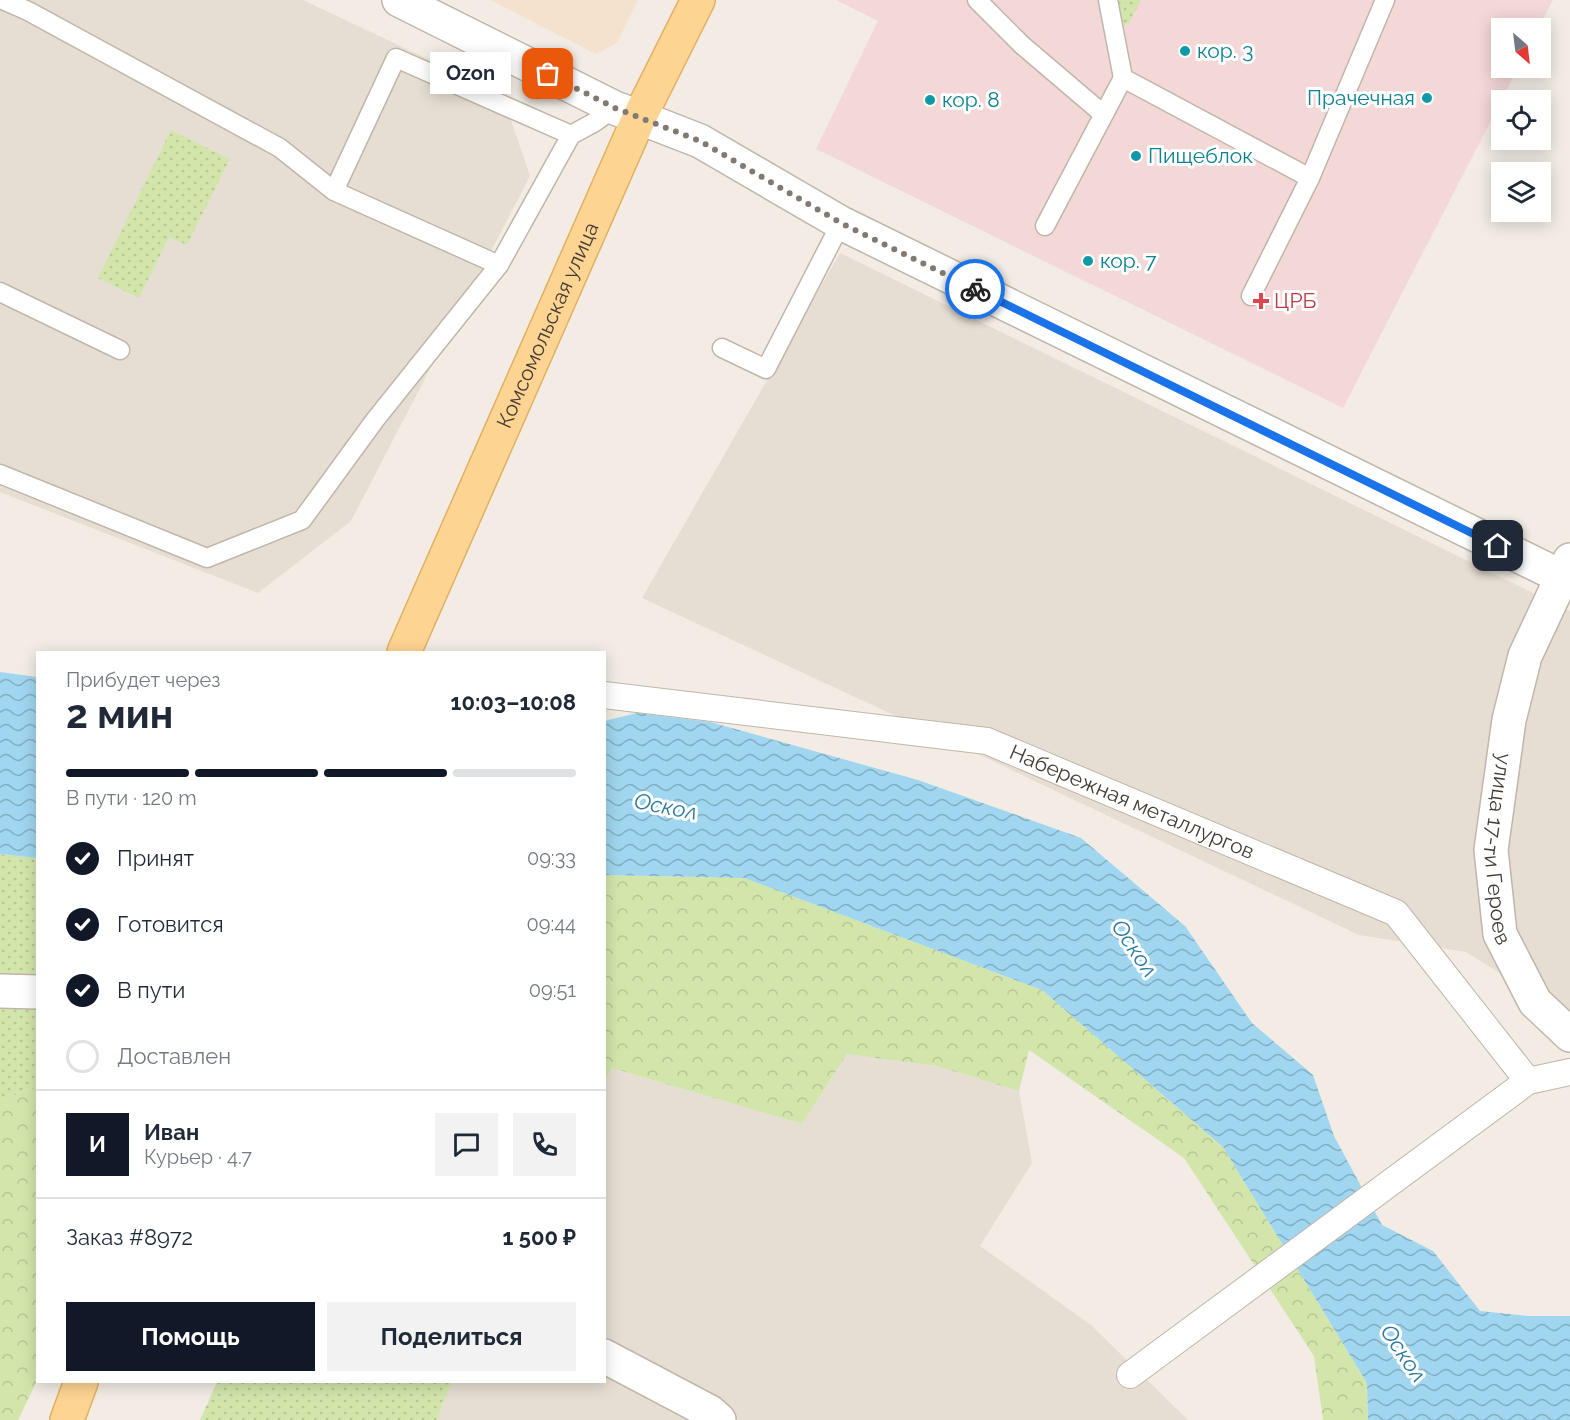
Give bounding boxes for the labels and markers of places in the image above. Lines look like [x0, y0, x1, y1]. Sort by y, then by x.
place label: кор. 3 [1197, 38, 1253, 63]
marker: кор. 3 [1178, 44, 1192, 58]
pin [522, 48, 573, 99]
callout: Ozon [431, 53, 512, 95]
place label: Прачечная [1307, 85, 1415, 110]
place label: кор. 8 [942, 87, 1000, 112]
marker: Прачечная [1420, 91, 1434, 105]
marker: кор. 8 [923, 93, 937, 107]
place label: Пищеблок [1148, 143, 1253, 168]
marker: Пищеблок [1129, 149, 1143, 163]
place label: кор. 7 [1100, 248, 1157, 273]
marker: кор. 7 [1081, 254, 1095, 268]
place label: ЦРБ [1274, 288, 1316, 313]
marker: ЦРБ [1252, 292, 1270, 310]
pin [1472, 520, 1523, 571]

